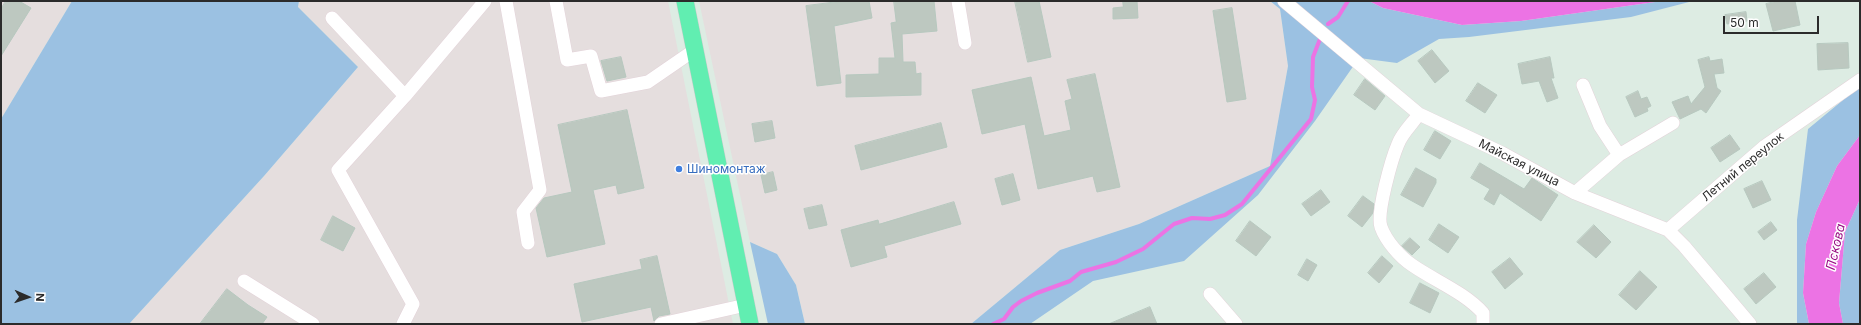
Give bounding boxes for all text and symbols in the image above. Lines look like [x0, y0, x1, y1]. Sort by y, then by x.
scale bar [1725, 8, 1821, 34]
text: 50 m [1730, 15, 1759, 30]
street label: Летний переулок [1699, 130, 1787, 204]
street label: Майская улица [1476, 136, 1562, 190]
place label: Шиномонтаж [687, 162, 765, 176]
marker: Шиномонтаж [674, 164, 684, 174]
water label: Пскова [1823, 222, 1849, 272]
north arrow [8, 277, 48, 317]
text: N [33, 293, 47, 302]

